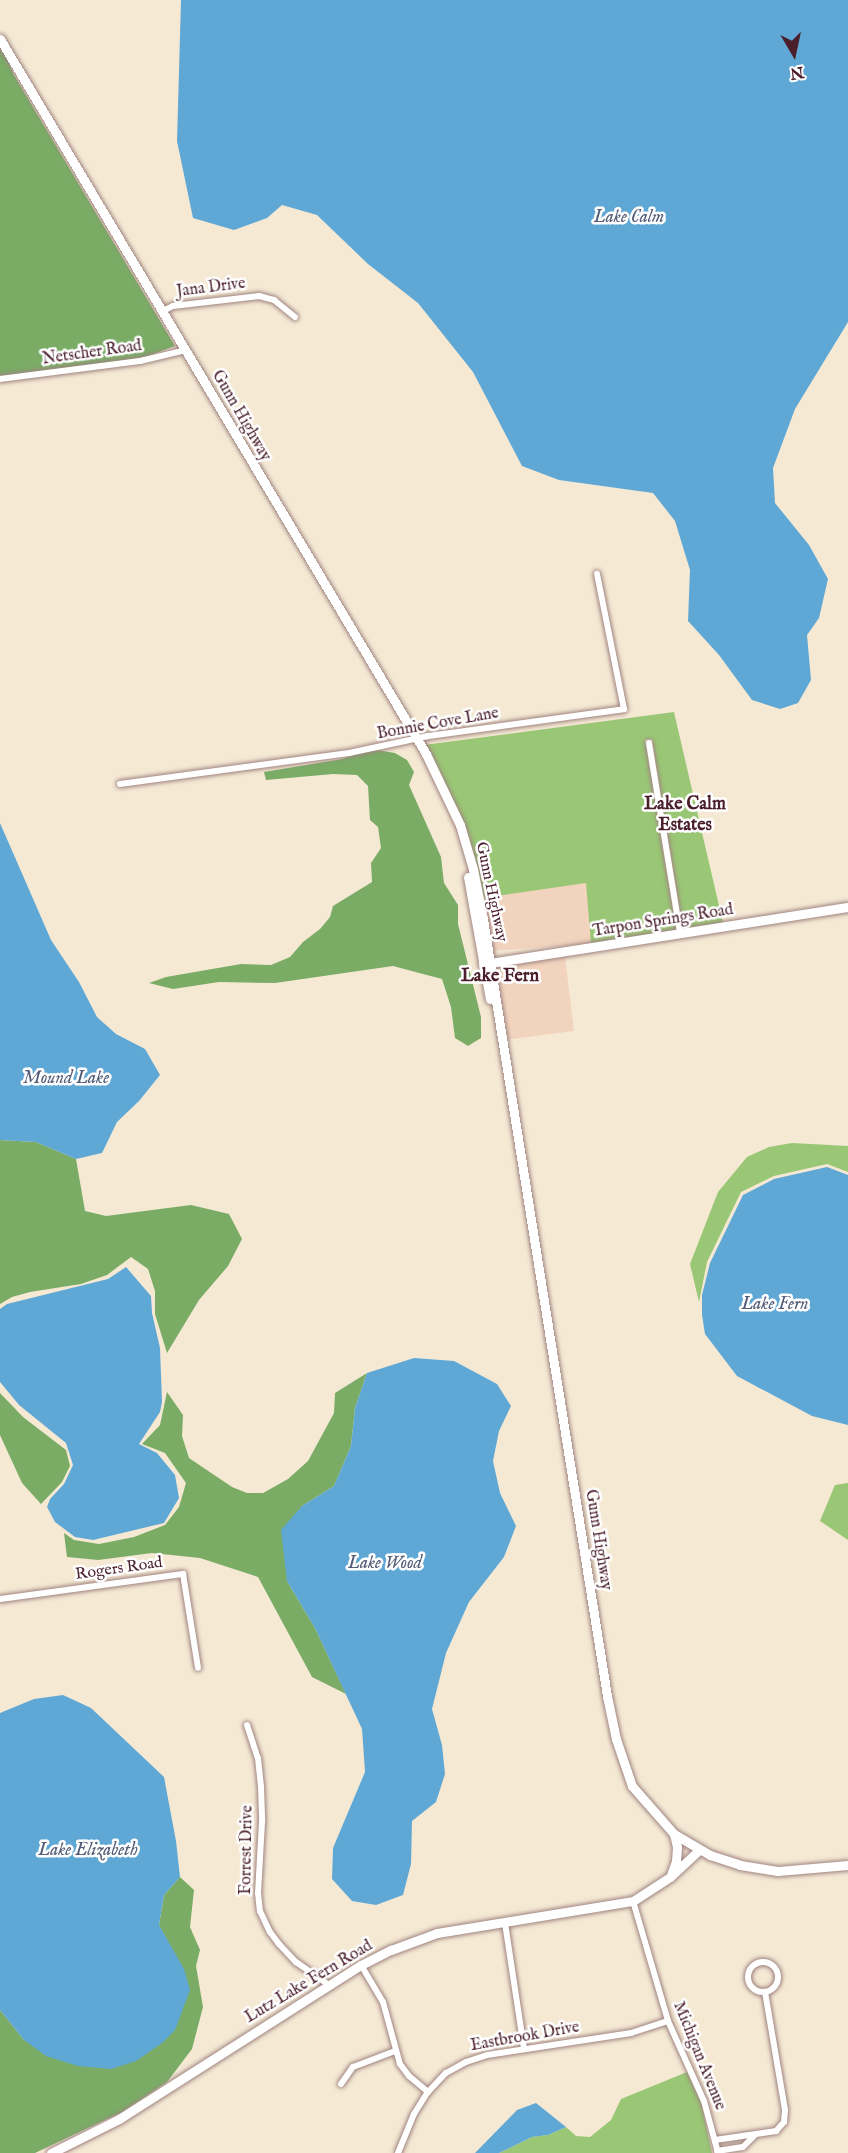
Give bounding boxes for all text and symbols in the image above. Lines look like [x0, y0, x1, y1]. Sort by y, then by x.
north arrow [764, 24, 824, 84]
text: N [788, 61, 805, 83]
water label: Lake Calm [594, 207, 664, 229]
street label: Jana Drive [175, 274, 247, 302]
street label: Netscher Road [41, 337, 143, 369]
street label: Gunn Highway [207, 367, 275, 465]
street label: Bonnie Cove Lane [376, 704, 500, 744]
district label: Lake Calm Estates [644, 795, 726, 838]
street label: Gunn Highway [471, 840, 511, 944]
street label: Tarpon Springs Road [591, 900, 735, 942]
district label: Lake Fern [461, 966, 539, 988]
water label: Mound Lake [23, 1068, 109, 1090]
water label: Lake Fern [741, 1294, 809, 1316]
street label: Gunn Highway [581, 1488, 615, 1592]
street label: Rogers Road [74, 1553, 164, 1585]
water label: Lake Wood [348, 1553, 422, 1575]
street label: Forrest Drive [237, 1805, 257, 1895]
water label: Lake Elizabeth [38, 1840, 138, 1862]
street label: Lutz Lake Fern Road [242, 1936, 376, 2028]
street label: Michigan Avenue [668, 1999, 730, 2113]
street label: Eastbrook Drive [469, 2018, 581, 2056]

